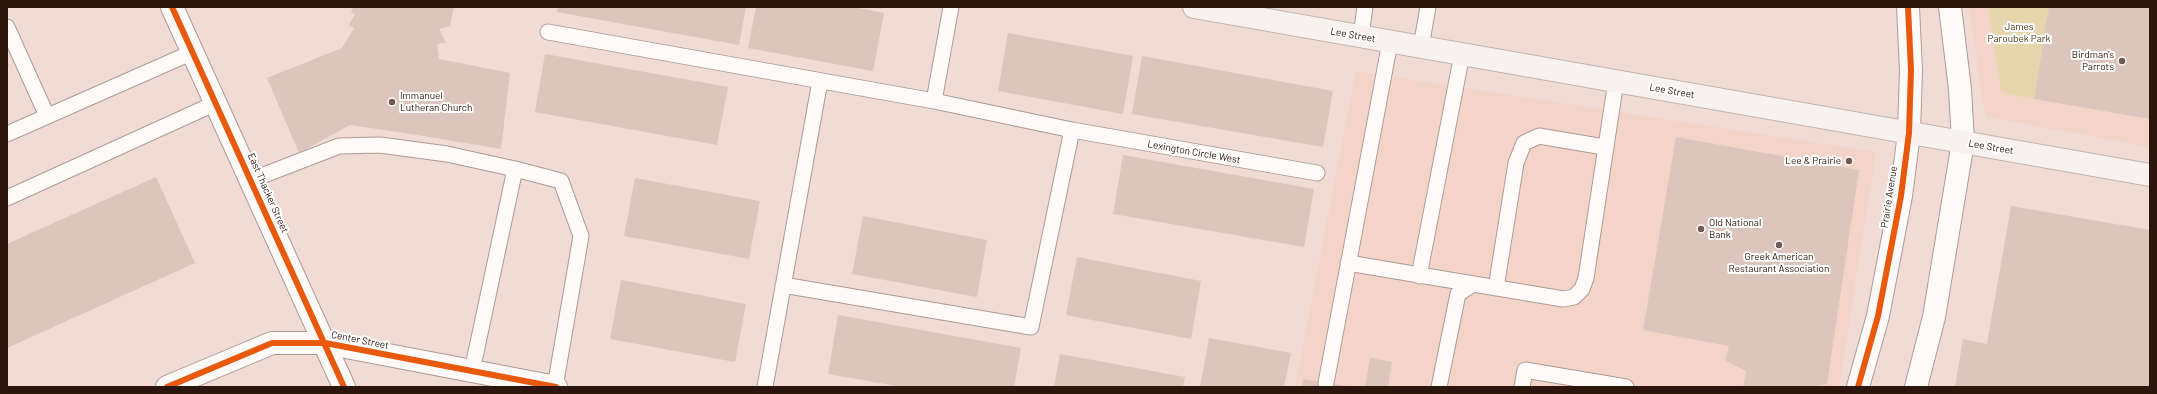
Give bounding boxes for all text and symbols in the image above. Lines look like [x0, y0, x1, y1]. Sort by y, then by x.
park label: James Paroubek Park [1988, 21, 2050, 44]
street label: Lee Street [1329, 25, 1377, 45]
place label: Birdman's Parrots [2072, 49, 2114, 72]
marker: Birdman's Parrots [2117, 56, 2127, 66]
street label: Lee Street [1648, 81, 1696, 101]
place label: Immanuel Lutheran Church [400, 90, 472, 114]
marker: Immanuel Lutheran Church [387, 97, 397, 107]
street label: Lee Street [1967, 137, 2015, 157]
street label: Lexington Circle West [1147, 138, 1241, 166]
street label: East Thacker Street [245, 151, 291, 235]
place label: Lee & Prairie [1785, 155, 1841, 167]
marker: Lee & Prairie [1844, 156, 1854, 166]
street label: Prairie Avenue [1878, 165, 1900, 229]
place label: Old National Bank [1709, 217, 1761, 240]
marker: Old National Bank [1696, 224, 1706, 234]
marker: Greek American Restaurant Association [1774, 240, 1784, 250]
place label: Greek American Restaurant Association [1729, 251, 1829, 274]
street label: Center Street [330, 329, 390, 351]

